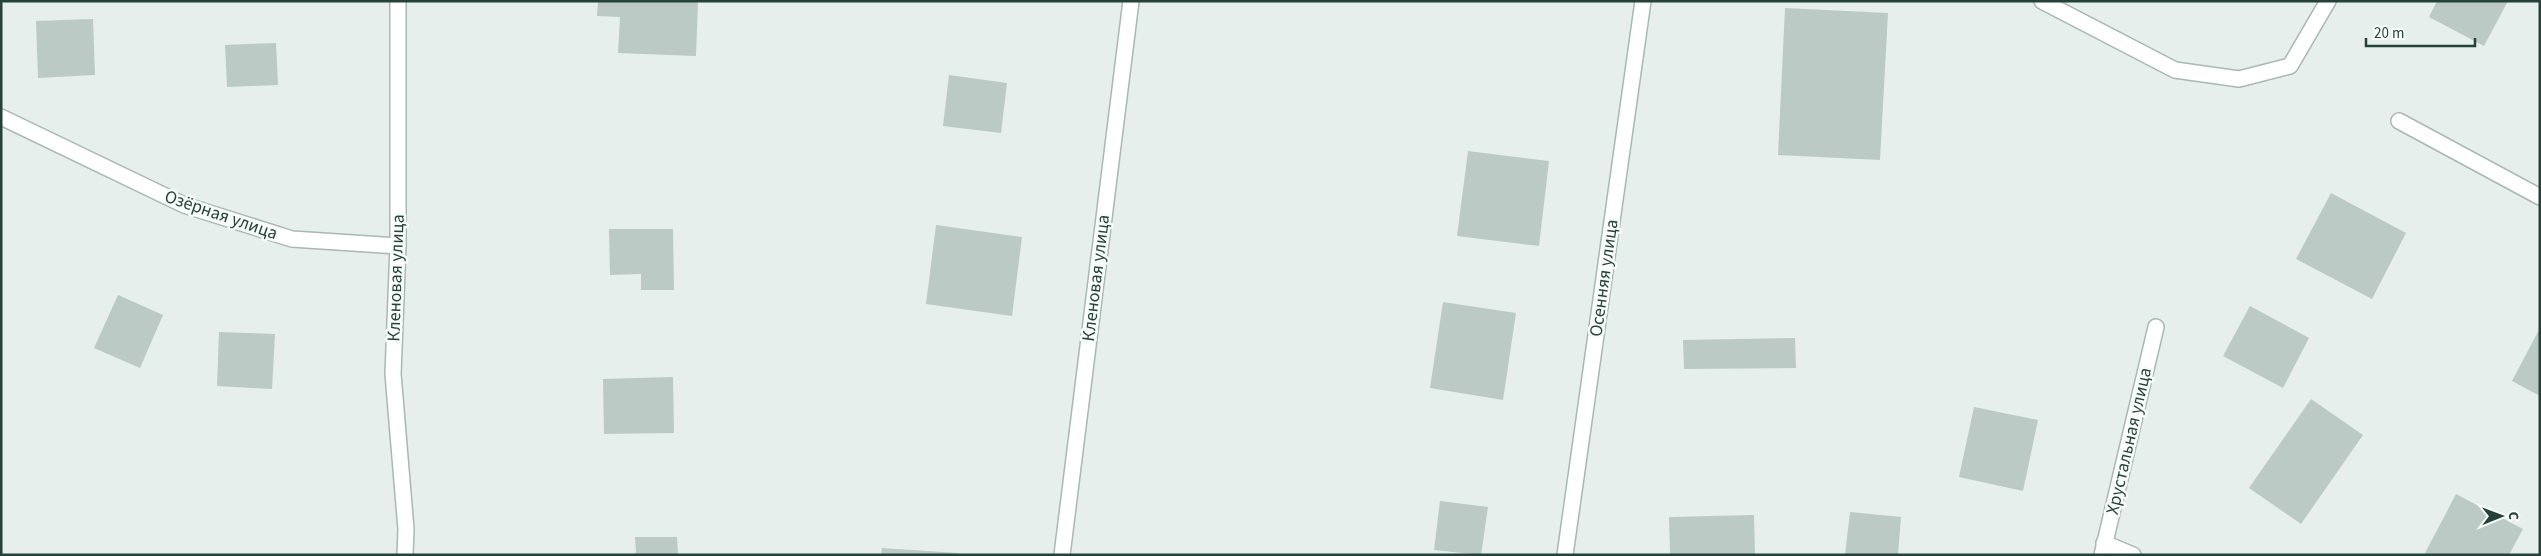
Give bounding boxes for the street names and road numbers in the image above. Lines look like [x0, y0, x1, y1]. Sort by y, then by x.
street label: Озёрная улица [161, 184, 281, 246]
street label: Кленовая улица [1076, 213, 1116, 343]
street label: Кленовая улица [381, 214, 411, 342]
street label: Осенняя улица [1583, 218, 1625, 338]
street label: Хрустальная улица [2100, 365, 2158, 517]

